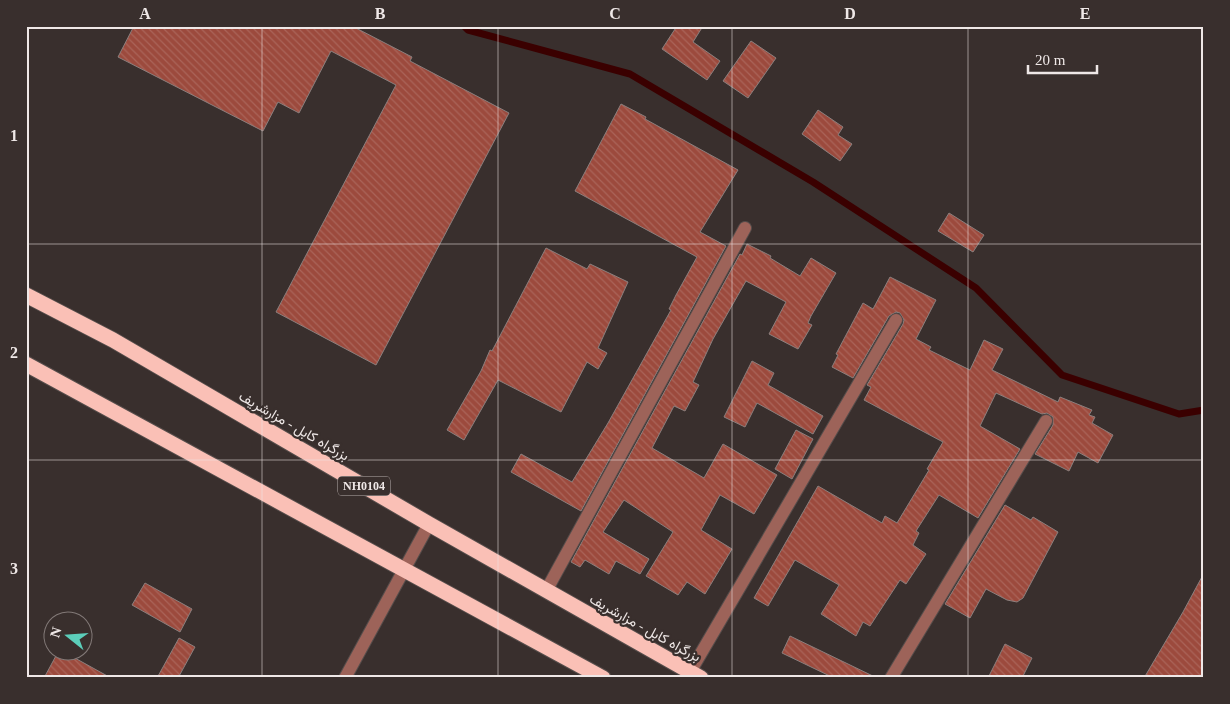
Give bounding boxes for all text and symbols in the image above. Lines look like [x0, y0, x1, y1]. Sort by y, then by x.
text: A [139, 5, 151, 22]
text: B [375, 5, 386, 22]
text: C [609, 5, 621, 22]
text: D [844, 5, 856, 22]
text: E [1080, 5, 1090, 22]
scale bar [1028, 42, 1096, 74]
text: 20 m [1035, 52, 1066, 68]
text: 1 [10, 127, 18, 144]
text: 2 [10, 344, 18, 361]
street label: بزرگراه کابل - مزارشریف [236, 388, 352, 464]
road number: NH0104 [338, 476, 390, 496]
text: 3 [10, 560, 18, 577]
street label: بزرگراه کابل - مزارشریف [586, 591, 703, 666]
north arrow [42, 612, 92, 662]
text: N [47, 625, 65, 639]

